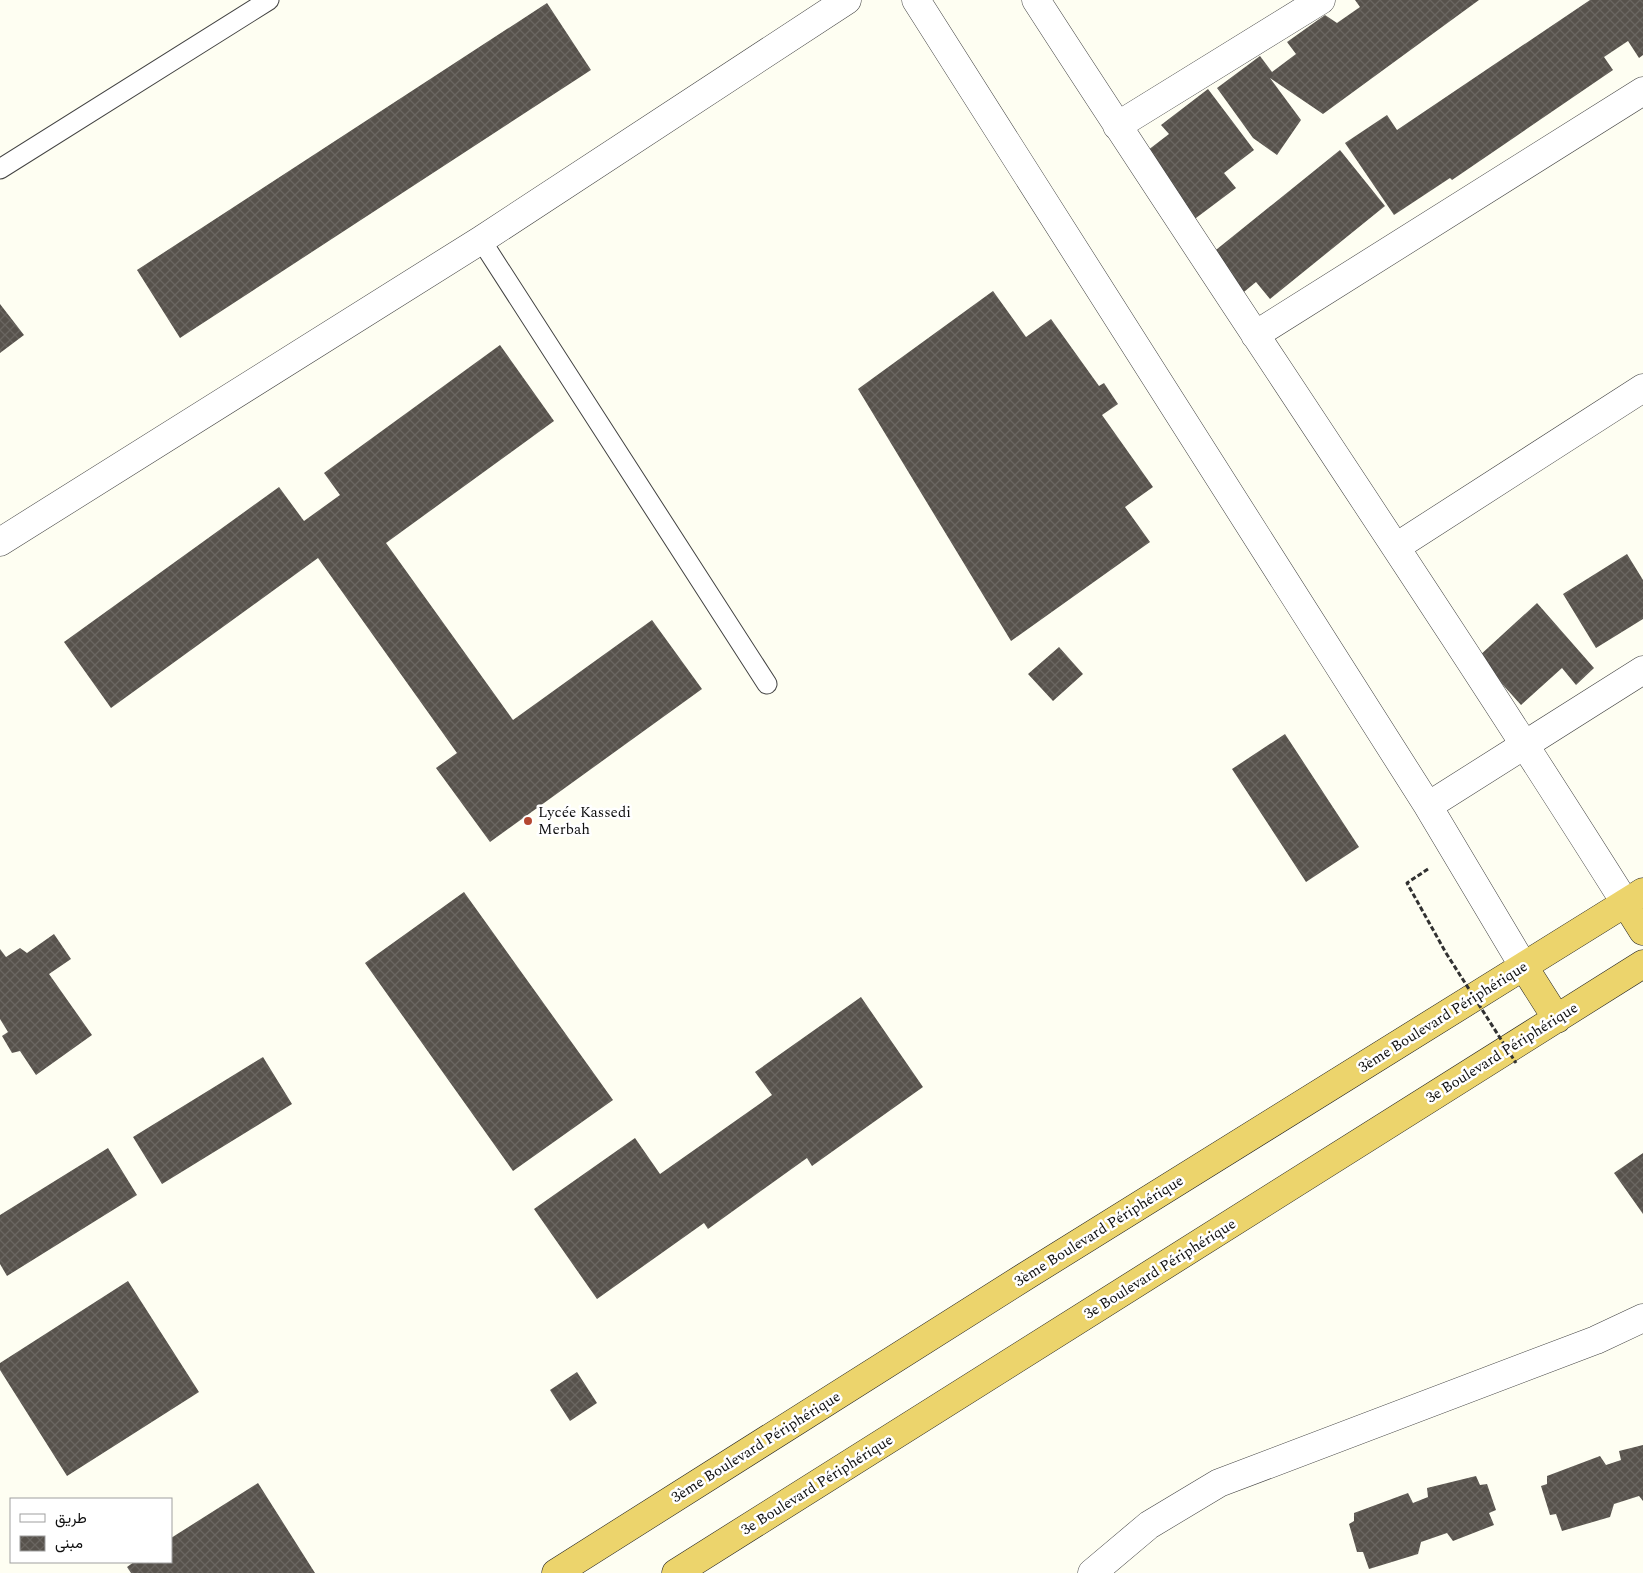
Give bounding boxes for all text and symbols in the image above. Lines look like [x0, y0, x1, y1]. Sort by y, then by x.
place label: Lycée Kassedi Merbah [538, 801, 631, 841]
marker: Lycée Kassedi Merbah [522, 815, 534, 827]
street label: 3ème Boulevard Périphérique [1354, 955, 1532, 1079]
street label: 3e Boulevard Périphérique [1421, 997, 1583, 1109]
street label: 3ème Boulevard Périphérique [1010, 1169, 1188, 1293]
street label: 3e Boulevard Périphérique [1079, 1213, 1241, 1325]
street label: 3ème Boulevard Périphérique [667, 1385, 845, 1509]
street label: 3e Boulevard Périphérique [736, 1429, 898, 1541]
legend [10, 1498, 172, 1563]
text: طريق [55, 1507, 87, 1530]
text: مبنى [55, 1532, 83, 1555]

